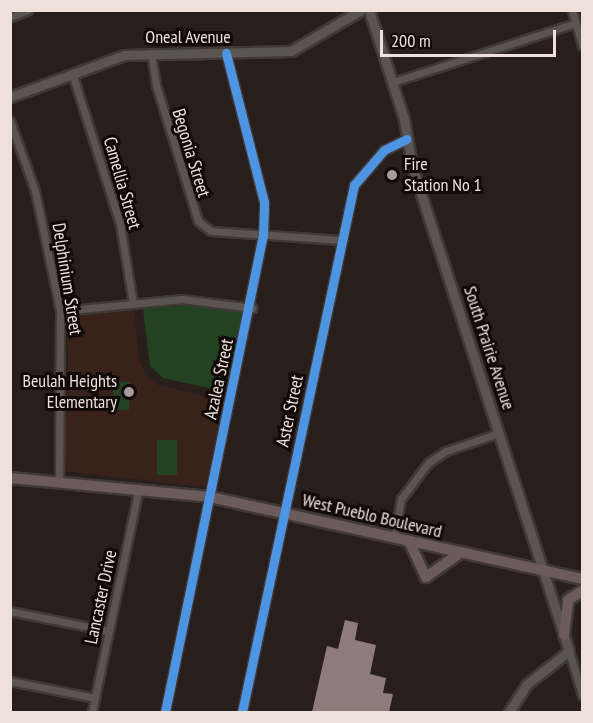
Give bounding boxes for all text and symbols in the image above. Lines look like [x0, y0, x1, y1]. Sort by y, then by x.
scale bar [383, 18, 558, 56]
street label: Oneal Avenue [145, 26, 231, 48]
text: 200 m [391, 29, 431, 52]
street label: Begonia Street [167, 106, 215, 200]
street label: Camellia Street [99, 134, 145, 232]
place label: Fire Station No 1 [404, 154, 482, 196]
marker: Fire Station No 1 [385, 168, 399, 182]
street label: Delphinium Street [47, 221, 87, 337]
street label: South Prairie Avenue [459, 283, 519, 413]
street label: Azalea Street [200, 337, 238, 421]
place label: Beulah Heights Elementary [22, 371, 117, 413]
street label: Aster Street [272, 373, 308, 449]
marker: Beulah Heights Elementary [122, 385, 136, 399]
street label: West Pueblo Boulevard [300, 489, 444, 543]
street label: Lancaster Drive [80, 548, 122, 646]

